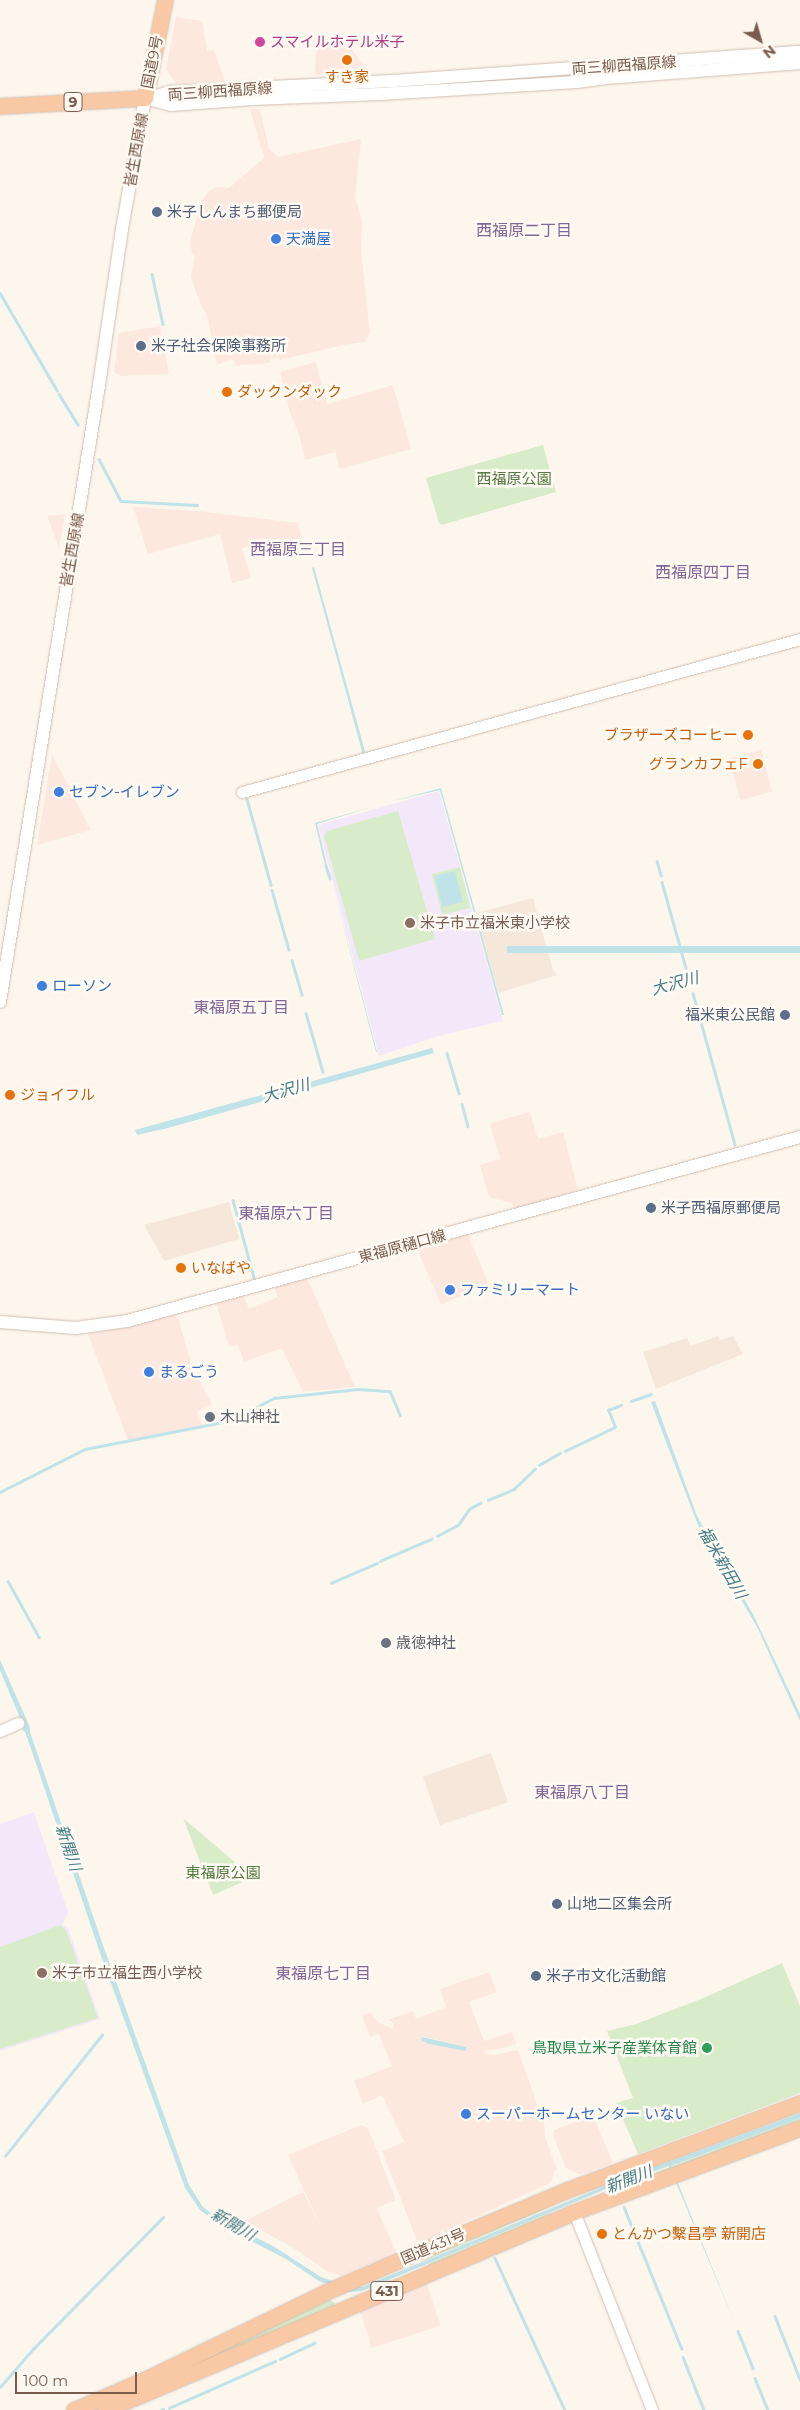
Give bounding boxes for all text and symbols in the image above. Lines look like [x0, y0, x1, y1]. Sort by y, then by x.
north arrow [735, 15, 785, 65]
place label: スマイルホテル米子 [270, 33, 405, 51]
street label: 国道9号 [138, 34, 166, 90]
marker: スマイルホテル米子 [254, 36, 266, 48]
text: N [759, 41, 779, 62]
street label: 両三柳西福原線 [571, 52, 677, 78]
marker: すき家 [341, 54, 353, 66]
place label: すき家 [325, 68, 369, 86]
street label: 両三柳西福原線 [167, 78, 273, 104]
road number: 9 [63, 90, 83, 114]
street label: 皆生西原線 [121, 112, 151, 188]
place label: 米子しんまち郵便局 [167, 203, 302, 221]
marker: 米子しんまち郵便局 [151, 206, 163, 218]
district label: 西福原二丁目 [476, 221, 572, 241]
place label: 天満屋 [286, 230, 331, 248]
marker: 天満屋 [270, 233, 282, 245]
place label: 米子社会保険事務所 [151, 337, 286, 355]
marker: 米子社会保険事務所 [135, 340, 147, 352]
place label: ダックンダック [237, 383, 342, 401]
marker: ダックンダック [221, 386, 233, 398]
park label: 西福原公園 [477, 470, 551, 488]
street label: 皆生西原線 [57, 512, 87, 588]
district label: 西福原三丁目 [250, 540, 346, 560]
district label: 西福原四丁目 [655, 563, 751, 583]
place label: ブラザーズコーヒー [603, 726, 738, 744]
marker: ブラザーズコーヒー [742, 729, 754, 741]
place label: グランカフェF [649, 755, 748, 773]
marker: グランカフェF [752, 758, 764, 770]
place label: セブン-イレブン [69, 783, 180, 801]
marker: セブン-イレブン [53, 786, 65, 798]
place label: 米子市立福米東小学校 [420, 914, 570, 932]
marker: 米子市立福米東小学校 [404, 917, 416, 929]
water label: 大沢川 [649, 969, 701, 999]
place label: ローソン [52, 977, 112, 995]
marker: ローソン [36, 980, 48, 992]
district label: 東福原五丁目 [193, 998, 289, 1018]
place label: 福米東公民館 [685, 1006, 775, 1024]
marker: 福米東公民館 [779, 1009, 791, 1021]
water label: 大沢川 [260, 1075, 312, 1107]
place label: ジョイフル [20, 1086, 95, 1104]
marker: ジョイフル [4, 1089, 16, 1101]
place label: 米子西福原郵便局 [661, 1199, 781, 1217]
marker: 米子西福原郵便局 [645, 1202, 657, 1214]
district label: 東福原六丁目 [238, 1204, 334, 1224]
street label: 東福原樋口線 [356, 1226, 448, 1266]
place label: いなばや [191, 1259, 251, 1277]
marker: いなばや [175, 1262, 187, 1274]
place label: ファミリーマート [460, 1281, 580, 1299]
marker: ファミリーマート [444, 1284, 456, 1296]
place label: まるごう [159, 1363, 219, 1381]
marker: まるごう [143, 1366, 155, 1378]
place label: 木山神社 [220, 1408, 280, 1426]
marker: 木山神社 [204, 1411, 216, 1423]
water label: 福米新田川 [694, 1524, 750, 1602]
place label: 歳徳神社 [396, 1634, 456, 1652]
marker: 歳徳神社 [380, 1637, 392, 1649]
district label: 東福原八丁目 [534, 1783, 630, 1803]
water label: 新開川 [51, 1822, 85, 1874]
park label: 東福原公園 [186, 1864, 260, 1882]
place label: 山地二区集会所 [567, 1895, 672, 1913]
marker: 山地二区集会所 [551, 1898, 563, 1910]
place label: 米子市立福生西小学校 [52, 1964, 202, 1982]
district label: 東福原七丁目 [275, 1964, 371, 1984]
marker: 米子市立福生西小学校 [36, 1967, 48, 1979]
place label: 米子市文化活動館 [546, 1967, 666, 1985]
marker: 米子市文化活動館 [530, 1970, 542, 1982]
place label: 鳥取県立米子産業体育館 [532, 2039, 697, 2057]
marker: 鳥取県立米子産業体育館 [701, 2042, 713, 2054]
place label: スーパーホームセンター いない [476, 2105, 690, 2123]
marker: スーパーホームセンター いない [460, 2108, 472, 2120]
water label: 新開川 [603, 2162, 655, 2198]
water label: 新開川 [207, 2205, 259, 2245]
street label: 国道431号 [398, 2224, 468, 2268]
place label: とんかつ繫昌亭 新開店 [612, 2225, 766, 2243]
marker: とんかつ繫昌亭 新開店 [596, 2228, 608, 2240]
road number: 431 [370, 2280, 404, 2302]
scale bar [18, 2362, 140, 2394]
text: 100 m [23, 2371, 68, 2390]

